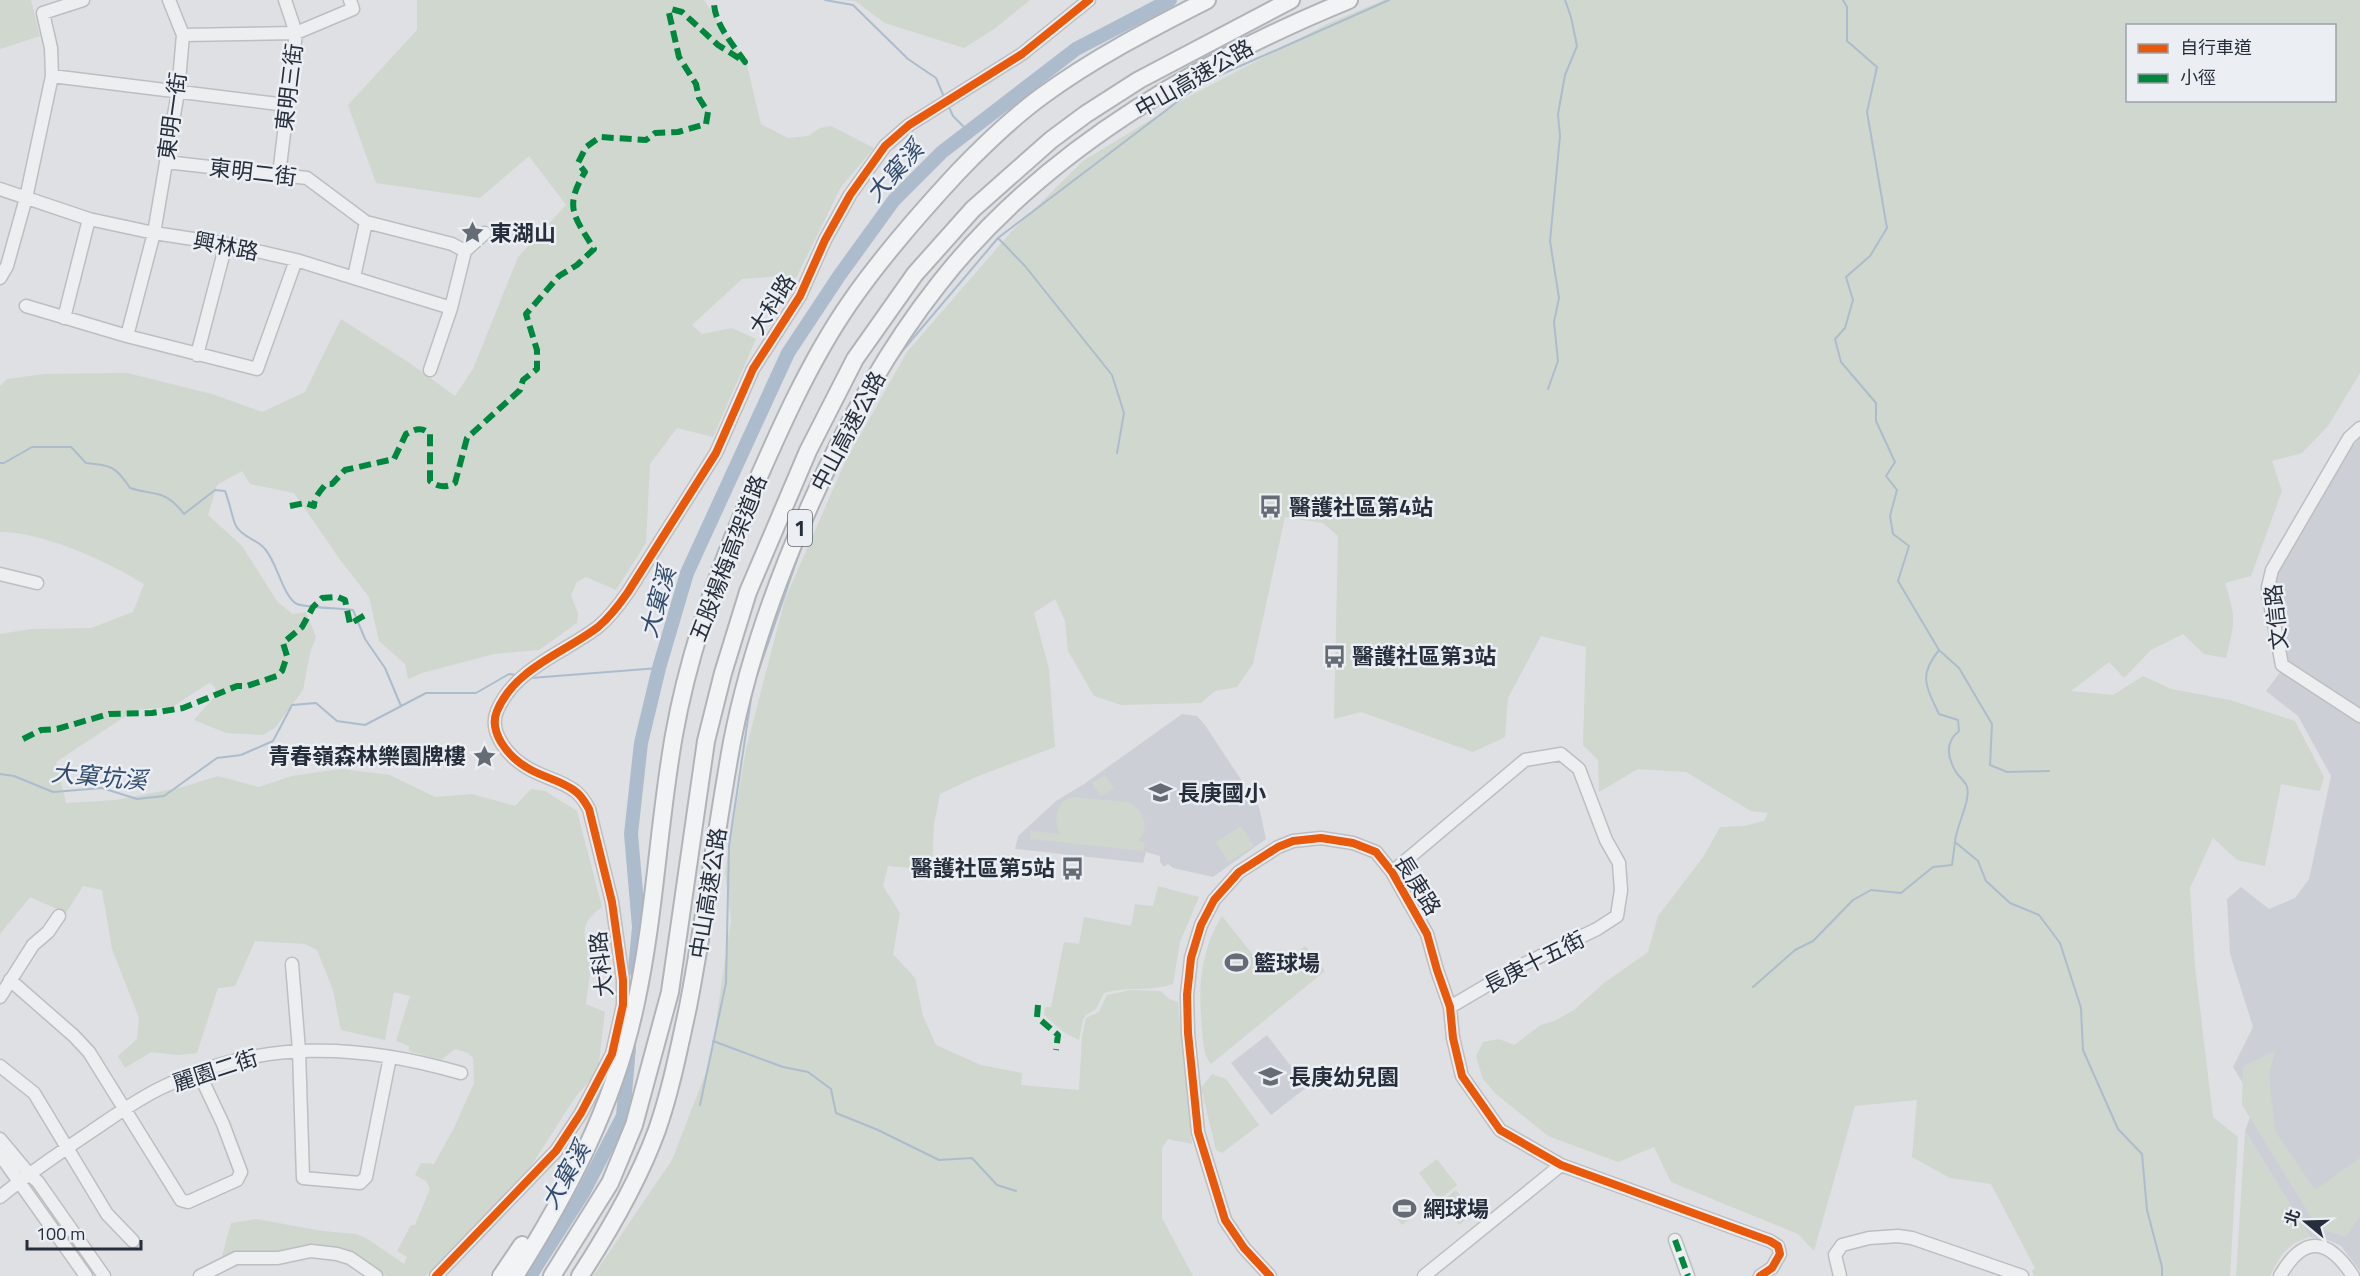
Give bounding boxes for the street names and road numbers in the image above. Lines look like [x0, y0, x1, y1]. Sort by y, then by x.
street label: 中山高速公路 [1128, 30, 1260, 126]
street label: 東明三街 [267, 41, 311, 133]
street label: 東明一街 [149, 70, 195, 162]
street label: 東明二街 [207, 150, 299, 194]
street label: 興林路 [190, 223, 262, 269]
street label: 大科路 [740, 267, 804, 341]
street label: 中山高速公路 [802, 365, 894, 497]
street label: 五股楊梅高架道路 [681, 470, 775, 646]
road number: 1 [788, 510, 812, 546]
street label: 文信路 [2256, 582, 2296, 652]
street label: 中山高速公路 [681, 825, 735, 961]
street label: 長庚路 [1386, 848, 1450, 922]
street label: 長庚十五街 [1477, 922, 1591, 1002]
street label: 大科路 [581, 929, 621, 999]
street label: 麗園二街 [168, 1040, 262, 1100]

